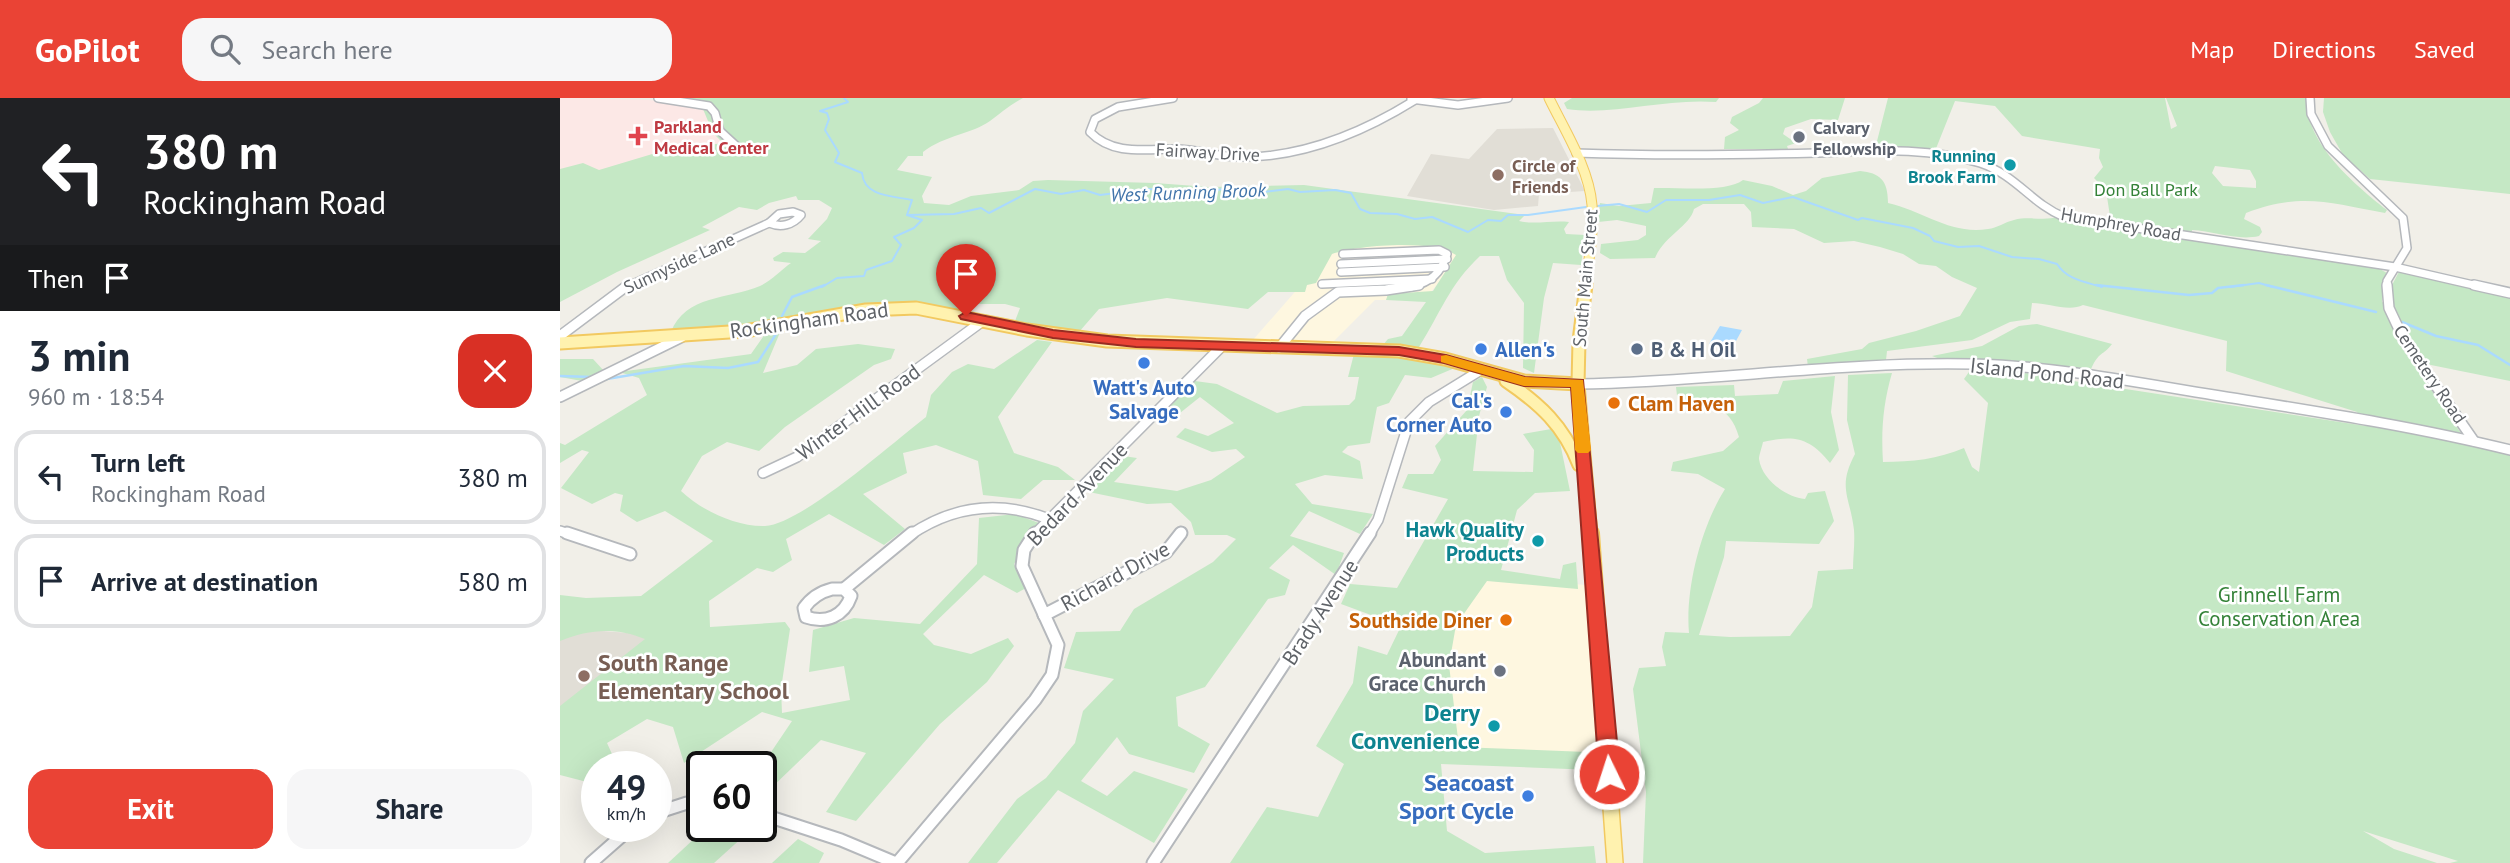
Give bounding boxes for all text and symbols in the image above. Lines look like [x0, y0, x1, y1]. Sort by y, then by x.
search box [182, 18, 672, 81]
text: GoPilot [35, 28, 140, 71]
icon: search [206, 30, 244, 68]
text: Search here [262, 33, 393, 66]
text: Map [2190, 34, 2234, 65]
text: Directions [2272, 34, 2376, 65]
text: Saved [2414, 34, 2475, 65]
place label: Parkland Medical Center [654, 115, 769, 159]
place label: Calvary Fellowship [1813, 116, 1897, 160]
text: 380 m [143, 119, 278, 183]
icon: left [28, 126, 119, 217]
marker: Parkland Medical Center [628, 126, 648, 146]
marker: Calvary Fellowship [1791, 129, 1807, 145]
street label: Fairway Drive [1155, 138, 1261, 166]
place label: Running Brook Farm [1908, 144, 1996, 188]
place label: Circle of Friends [1512, 154, 1576, 198]
marker: Running Brook Farm [2002, 157, 2018, 173]
marker: Circle of Friends [1490, 167, 1506, 183]
water label: West Running Brook [1110, 177, 1268, 207]
park label: Don Ball Park [2094, 178, 2198, 201]
text: Rockingham Road [143, 181, 386, 223]
street label: Humphrey Road [2059, 202, 2183, 246]
street label: South Main Street [1568, 208, 1602, 348]
street label: Sunnyside Lane [620, 227, 738, 299]
pin [936, 244, 996, 316]
icon: arrive [947, 255, 985, 293]
icon: arrive [98, 259, 136, 297]
text: Then [28, 262, 84, 295]
street label: Rockingham Road [728, 296, 890, 344]
street label: Cemetery Road [2388, 320, 2472, 428]
text: 3 min [28, 328, 130, 383]
button: close [458, 334, 532, 408]
place label: Allen's [1495, 336, 1555, 363]
place label: B & H Oil [1651, 336, 1737, 363]
marker: Allen's [1473, 341, 1489, 357]
marker: B & H Oil [1629, 341, 1645, 357]
street label: Island Pond Road [1969, 351, 2125, 395]
marker: Watt's Auto Salvage [1136, 355, 1152, 371]
street label: Winter Hill Road [791, 358, 925, 466]
place label: Watt's Auto Salvage [1093, 374, 1195, 425]
text: 960 m · 18:54 [28, 382, 164, 411]
place label: Cal's Corner Auto [1386, 387, 1492, 438]
place label: Clam Haven [1628, 390, 1735, 417]
marker: Clam Haven [1606, 395, 1622, 411]
marker: Cal's Corner Auto [1498, 404, 1514, 420]
street label: Bedard Avenue [1021, 437, 1133, 551]
text: Turn left [91, 446, 185, 479]
icon: left [32, 458, 70, 496]
text: 380 m [457, 461, 528, 494]
text: Rockingham Road [91, 479, 266, 508]
place label: Hawk Quality Products [1406, 516, 1525, 567]
marker: Hawk Quality Products [1530, 533, 1546, 549]
street label: Richard Drive [1056, 535, 1174, 617]
street label: Brady Avenue [1276, 554, 1364, 670]
icon: arrive [32, 562, 70, 600]
text: Arrive at destination [91, 565, 318, 598]
text: 580 m [457, 565, 528, 598]
park label: Grinnell Farm Conservation Area [2198, 581, 2360, 632]
place label: Southside Diner [1349, 607, 1493, 634]
marker: Southside Diner [1498, 612, 1514, 628]
place label: Abundant Grace Church [1369, 646, 1487, 697]
place label: South Range Elementary School [598, 647, 790, 706]
marker: Abundant Grace Church [1492, 663, 1508, 679]
marker: South Range Elementary School [576, 668, 592, 684]
place label: Derry Convenience [1351, 697, 1481, 756]
marker: Derry Convenience [1486, 718, 1502, 734]
position arrow [1572, 737, 1646, 811]
speed limit sign: 60 [686, 751, 777, 842]
text: 49 [607, 764, 646, 810]
place label: Seacoast Sport Cycle [1399, 767, 1515, 826]
button: Exit [28, 769, 273, 849]
button: Share [287, 769, 532, 849]
marker: Seacoast Sport Cycle [1520, 788, 1536, 804]
text: km/h [607, 802, 646, 825]

